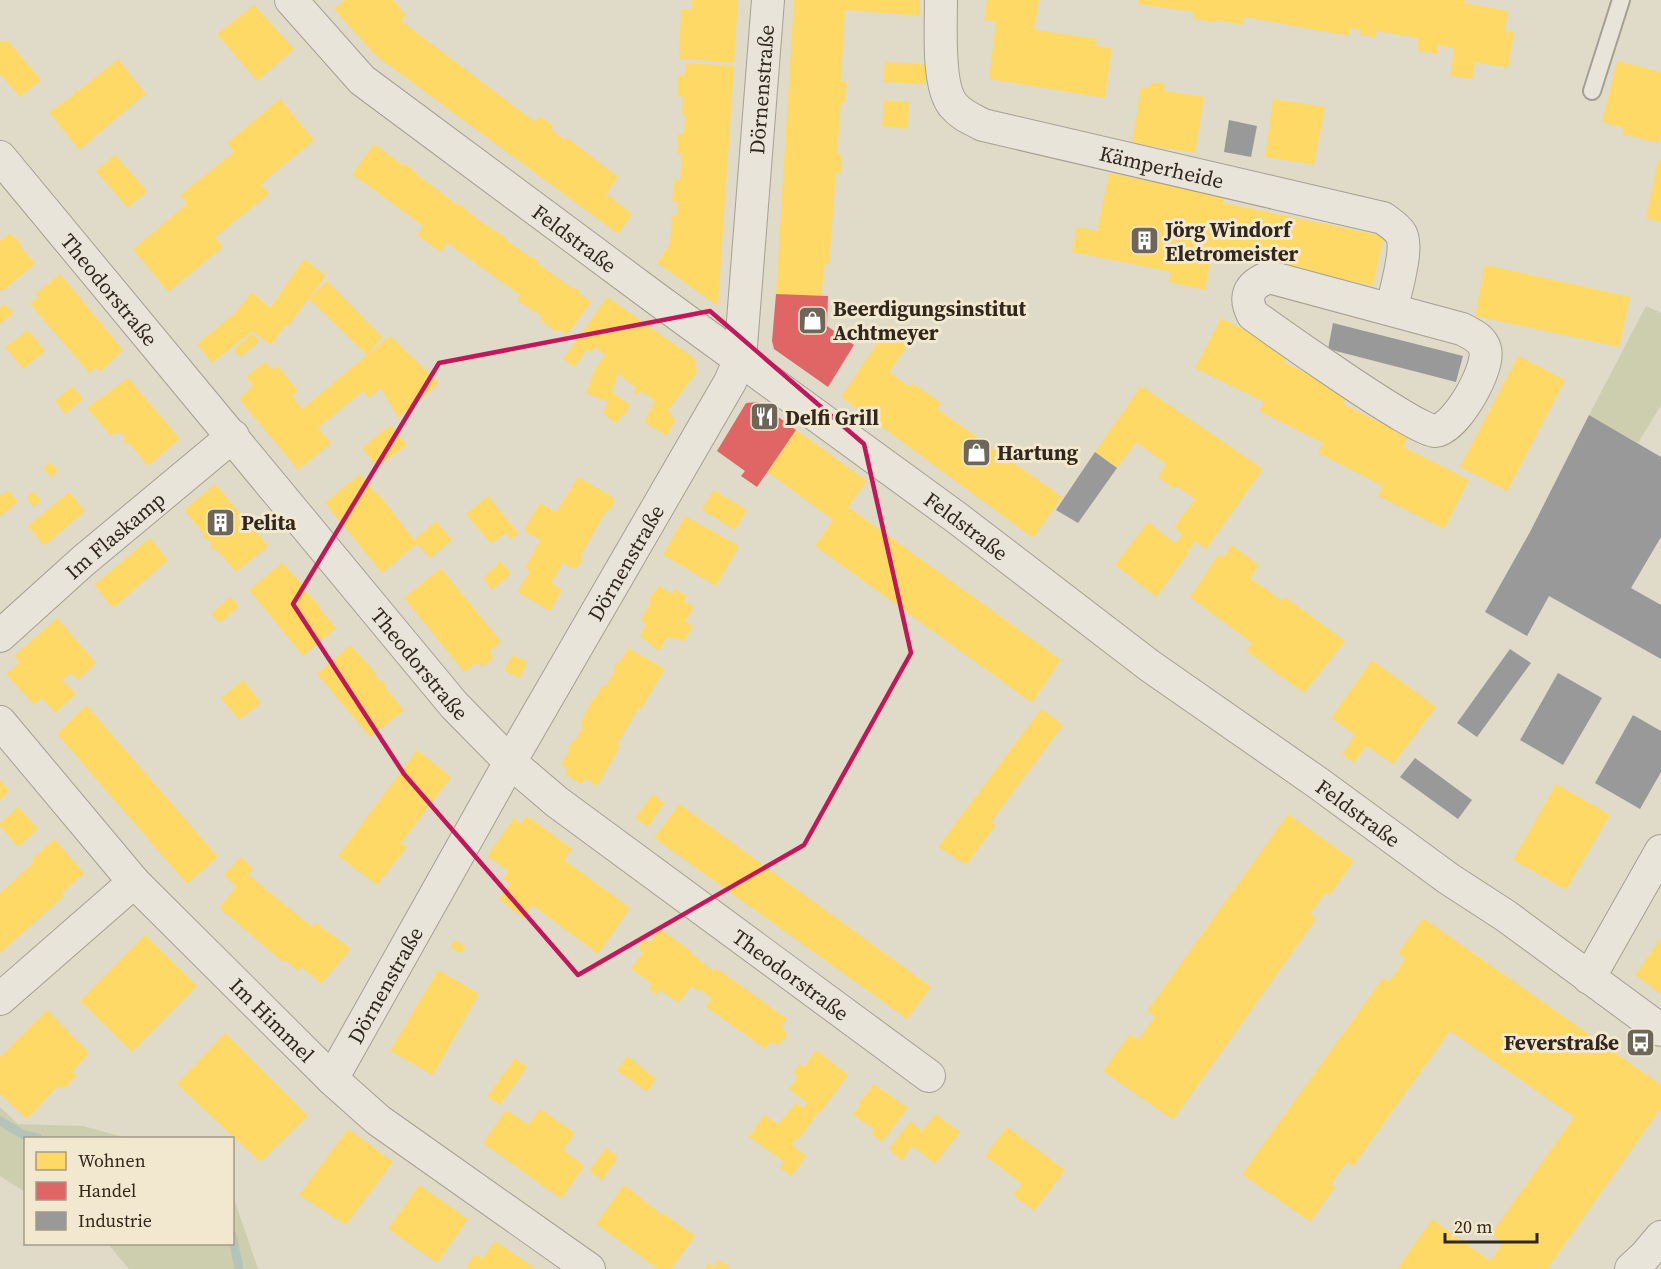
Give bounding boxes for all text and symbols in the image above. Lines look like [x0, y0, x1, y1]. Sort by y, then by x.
street label: Dörnenstraße [742, 24, 781, 155]
street label: Kämperheide [1097, 138, 1227, 195]
street label: Feldstraße [527, 197, 623, 279]
place label: Jörg Windorf Eletromeister [1163, 215, 1299, 268]
building icon: Jörg Windorf Eletromeister [1128, 225, 1160, 257]
street label: Theodorstraße [54, 227, 165, 352]
place label: Beerdigungsinstitut Achtmeyer [833, 294, 1027, 347]
shop icon: Beerdigungsinstitut Achtmeyer [796, 304, 828, 336]
restaurant icon: Delfi Grill [748, 401, 780, 433]
place label: Delfi Grill [785, 403, 879, 432]
shop icon: Hartung [960, 436, 992, 468]
place label: Hartung [997, 438, 1079, 467]
street label: Im Flaskamp [58, 484, 171, 585]
street label: Feldstraße [919, 484, 1015, 567]
street label: Dörnenstraße [580, 499, 671, 626]
building icon: Pelita [204, 506, 236, 538]
place label: Pelita [241, 508, 297, 537]
street label: Theodorstraße [365, 601, 475, 726]
street label: Feldstraße [1310, 772, 1407, 854]
street label: Dörnenstraße [340, 921, 429, 1049]
street label: Theodorstraße [727, 922, 855, 1027]
street label: Im Himmel [224, 971, 321, 1068]
bus stop icon: Feverstraße [1624, 1026, 1656, 1058]
place label: Feverstraße [1504, 1028, 1619, 1057]
legend [24, 1137, 234, 1245]
text: Wohnen [78, 1148, 146, 1173]
text: Handel [78, 1178, 136, 1203]
scale bar [1445, 1206, 1536, 1244]
text: Industrie [78, 1208, 152, 1233]
text: 20 m [1454, 1214, 1492, 1239]

